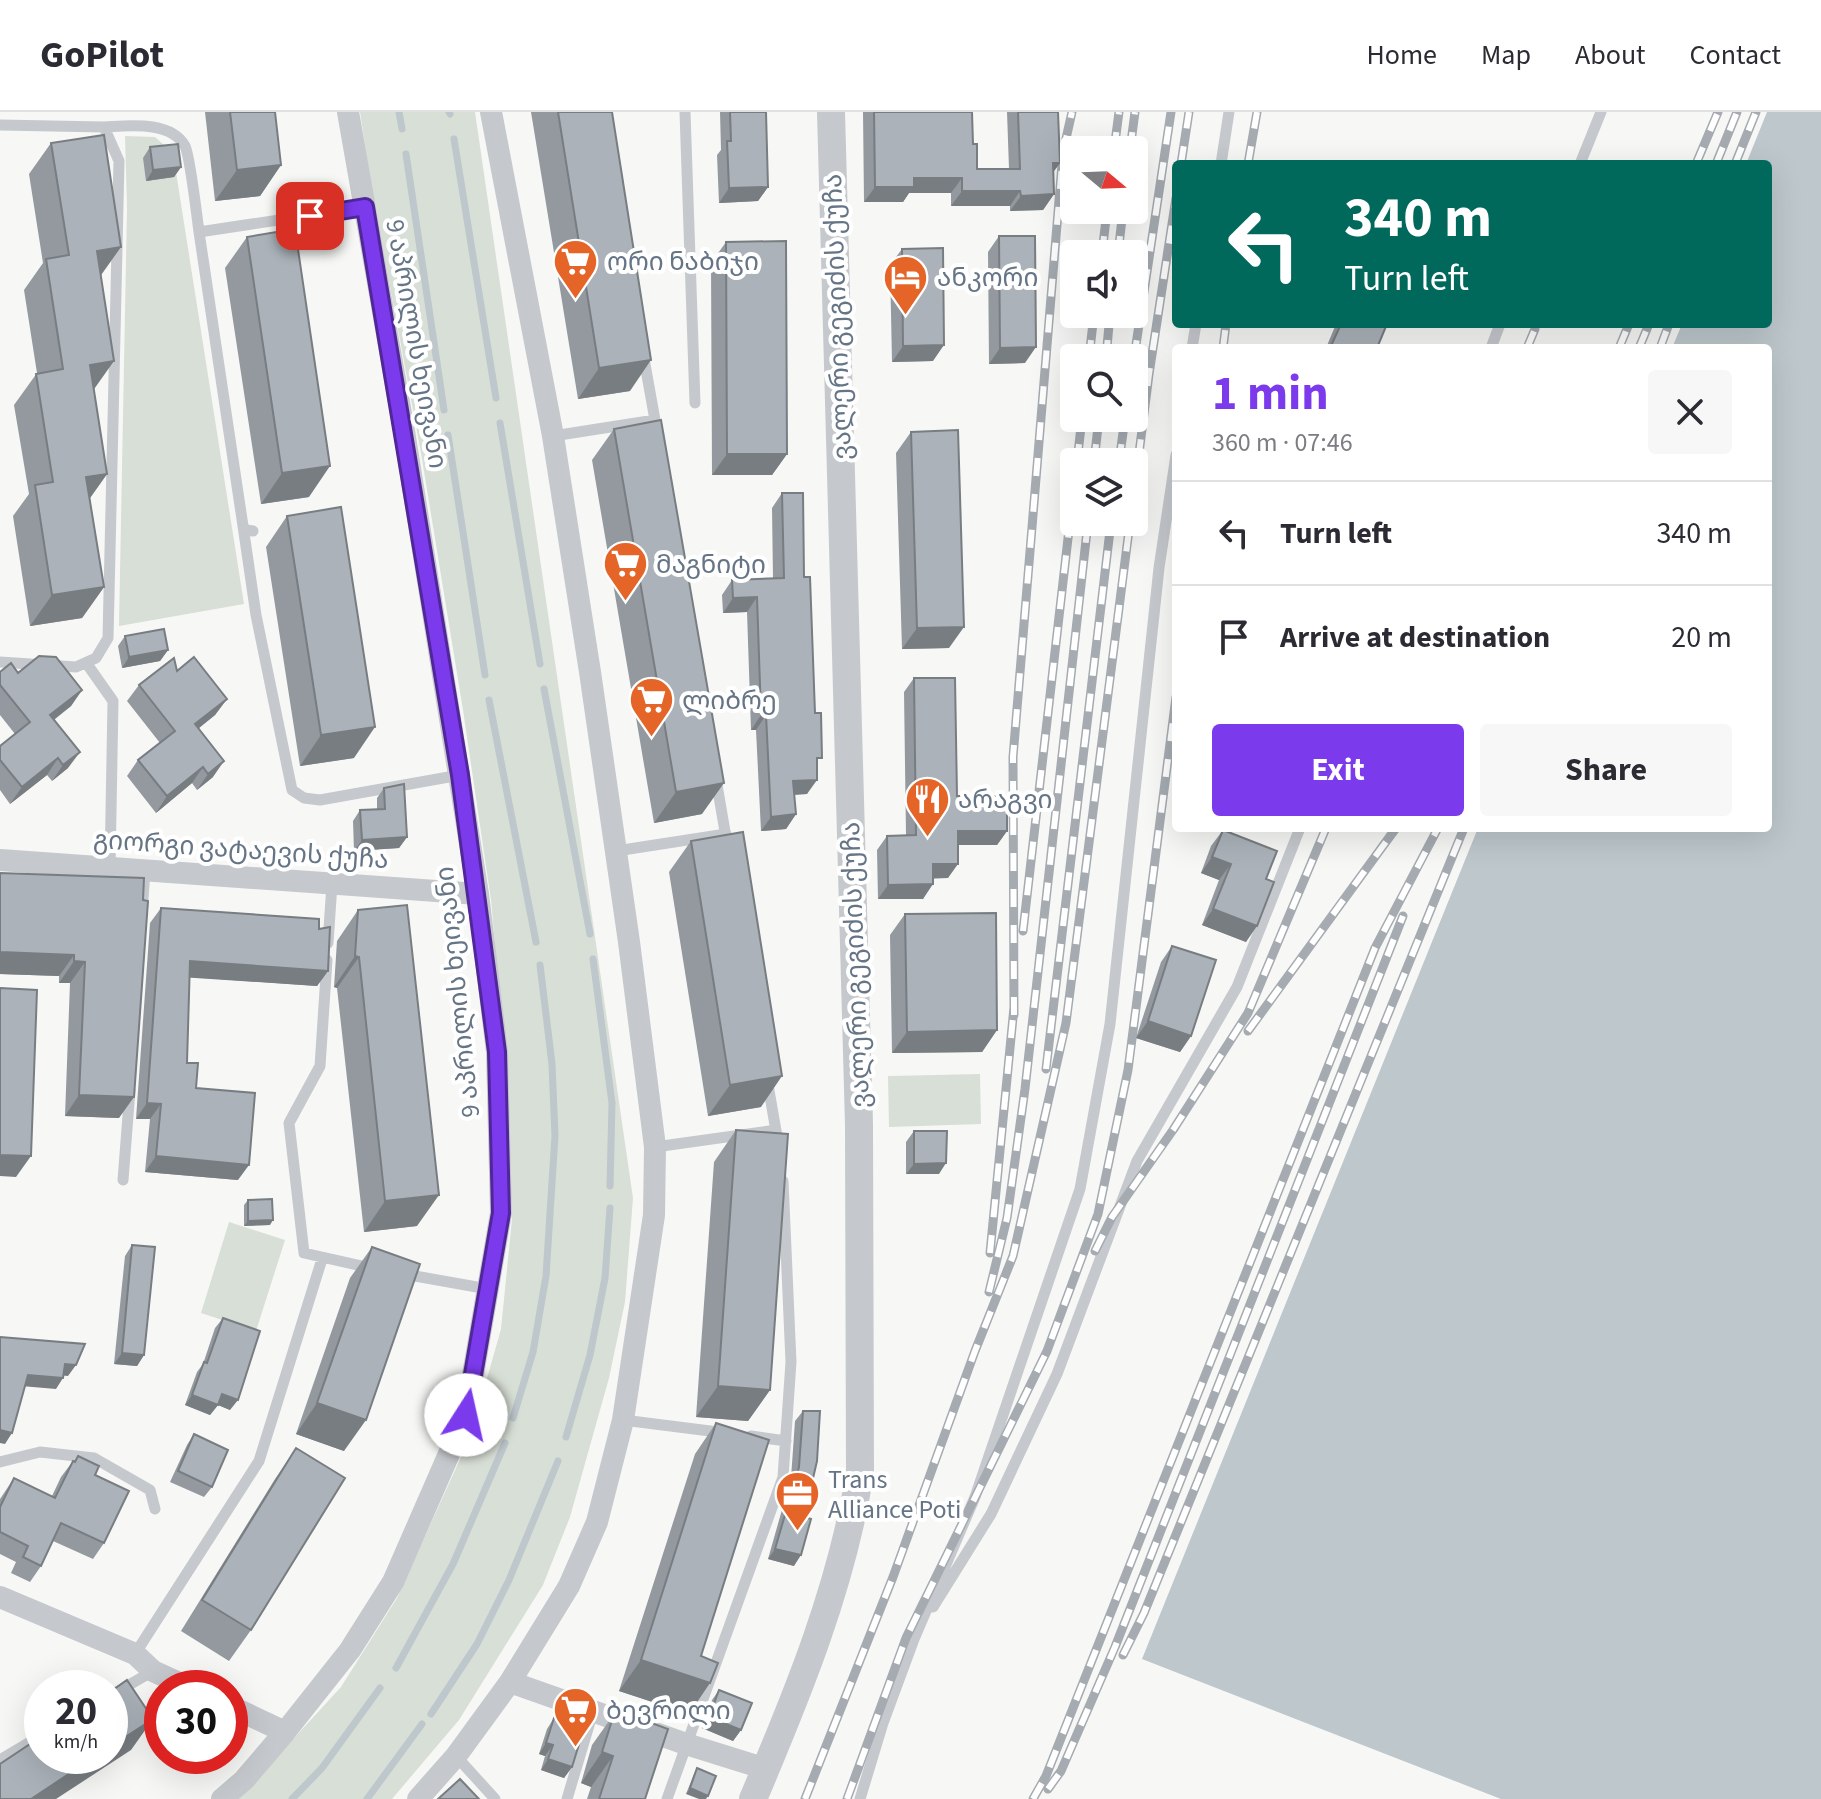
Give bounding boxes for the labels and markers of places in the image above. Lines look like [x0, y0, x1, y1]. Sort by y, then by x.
pin [276, 182, 344, 250]
supermarket icon: ორი ნაბიჯი [552, 237, 600, 300]
place label: ორი ნაბიჯი [607, 243, 759, 280]
hotel icon: ანკორი [882, 253, 930, 316]
place label: ანკორი [937, 259, 1038, 296]
supermarket icon: მაგნიტი [601, 540, 649, 603]
place label: მაგნიტი [656, 546, 766, 583]
supermarket icon: ლიბრე [627, 676, 675, 739]
place label: ლიბრე [682, 682, 777, 719]
restaurant icon: არაგვი [903, 775, 951, 838]
place label: არაგვი [958, 781, 1052, 818]
place label: Trans Alliance Poti [828, 1461, 961, 1528]
office icon: Trans Alliance Poti [773, 1470, 821, 1533]
supermarket icon: ბევრილი [551, 1686, 599, 1749]
place label: ბევრილი [606, 1692, 731, 1729]

